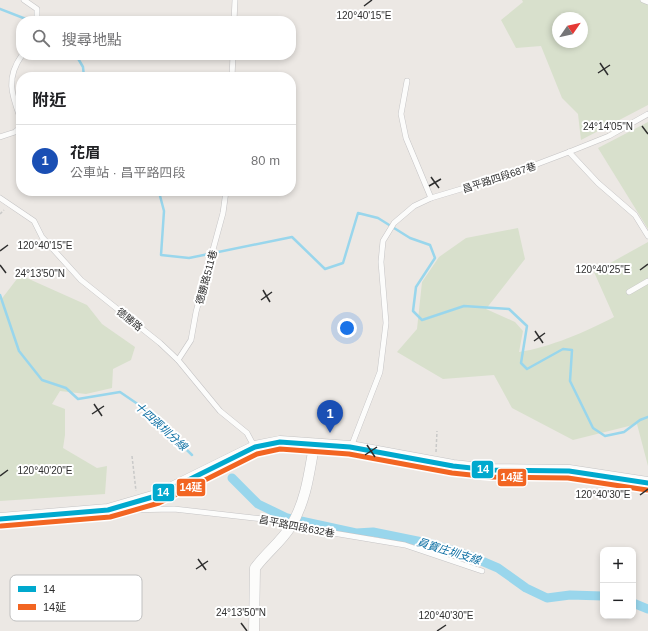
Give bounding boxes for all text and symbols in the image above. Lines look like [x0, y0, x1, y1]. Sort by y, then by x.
text: 120°40'15"E [336, 10, 392, 21]
north arrow [552, 12, 588, 48]
search box [16, 16, 296, 60]
icon: search [30, 27, 52, 49]
text: 搜尋地點 [62, 31, 122, 48]
text: 附近 [32, 91, 66, 110]
text: 24°14'05"N [583, 121, 633, 132]
text: 花眉 [70, 144, 100, 161]
text: 1 [41, 153, 49, 168]
text: 80 m [251, 153, 280, 168]
street label: 昌平路四段687巷 [461, 160, 537, 195]
text: 公車站 · 昌平路四段 [70, 165, 186, 180]
text: 120°40'15"E [17, 240, 73, 251]
street label: 德勝路511巷 [194, 249, 219, 306]
text: 120°40'25"E [575, 264, 631, 275]
text: 24°13'50"N [15, 268, 65, 279]
street label: 德勝路 [115, 306, 145, 333]
your location [337, 318, 357, 338]
water label: 十四張圳分線 [132, 399, 191, 454]
pin: 1 [317, 400, 343, 433]
line badge: 14 [471, 460, 494, 479]
text: 14 [477, 463, 490, 475]
text: 120°40'20"E [17, 465, 73, 476]
line badge: 14延 [497, 468, 527, 487]
text: 14延 [500, 471, 524, 483]
line badge: 14延 [176, 478, 206, 497]
text: 14延 [179, 481, 203, 493]
line badge: 14 [152, 483, 175, 502]
text: 14 [157, 486, 170, 498]
text: 120°40'30"E [575, 489, 631, 500]
street label: 昌平路四段632巷 [258, 514, 336, 539]
water label: 員寶庄圳支線 [416, 536, 484, 567]
map controls [600, 547, 636, 619]
button: + [600, 547, 636, 583]
legend [10, 575, 142, 621]
text: 14 [43, 583, 55, 595]
button: − [600, 583, 636, 619]
text: 14延 [43, 601, 66, 613]
text: 24°13'50"N [216, 607, 266, 618]
text: 120°40'30"E [418, 610, 474, 621]

